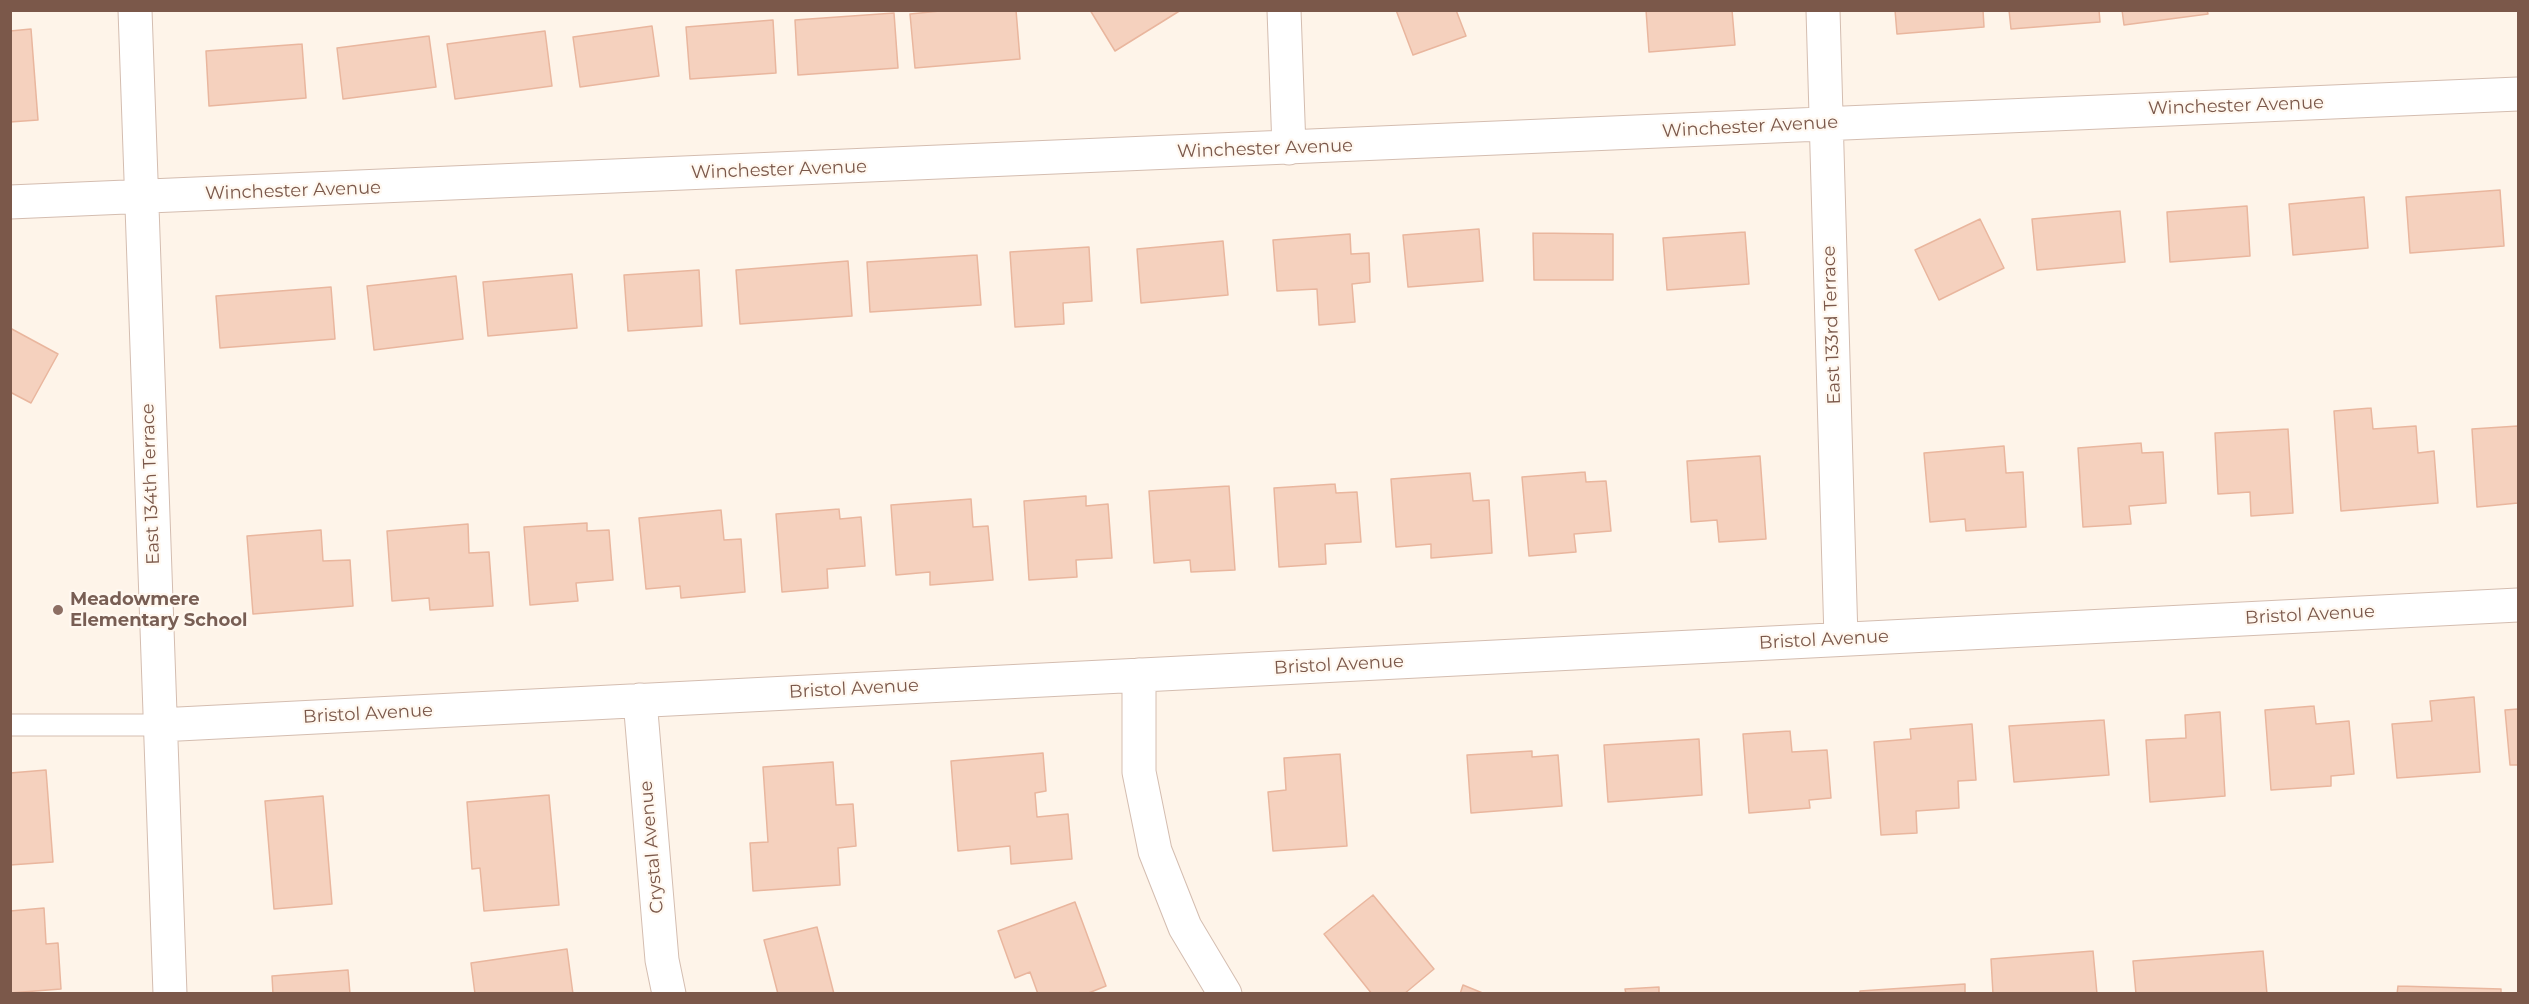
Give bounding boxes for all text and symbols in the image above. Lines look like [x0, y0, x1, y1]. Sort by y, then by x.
street label: Winchester Avenue [2148, 92, 2324, 120]
street label: Winchester Avenue [1661, 112, 1839, 142]
street label: Winchester Avenue [1177, 135, 1353, 163]
street label: Winchester Avenue [691, 156, 867, 184]
street label: Winchester Avenue [205, 177, 381, 205]
street label: East 133rd Terrace [1818, 245, 1846, 405]
street label: East 134th Terrace [137, 403, 165, 565]
place label: Meadowmere Elementary School [70, 589, 247, 632]
street label: Bristol Avenue [2245, 601, 2375, 629]
marker: Meadowmere Elementary School [51, 603, 65, 617]
street label: Bristol Avenue [1759, 626, 1889, 654]
street label: Bristol Avenue [1274, 651, 1404, 679]
street label: Bristol Avenue [789, 675, 919, 703]
street label: Bristol Avenue [303, 700, 433, 728]
street label: Crystal Avenue [635, 780, 669, 914]

